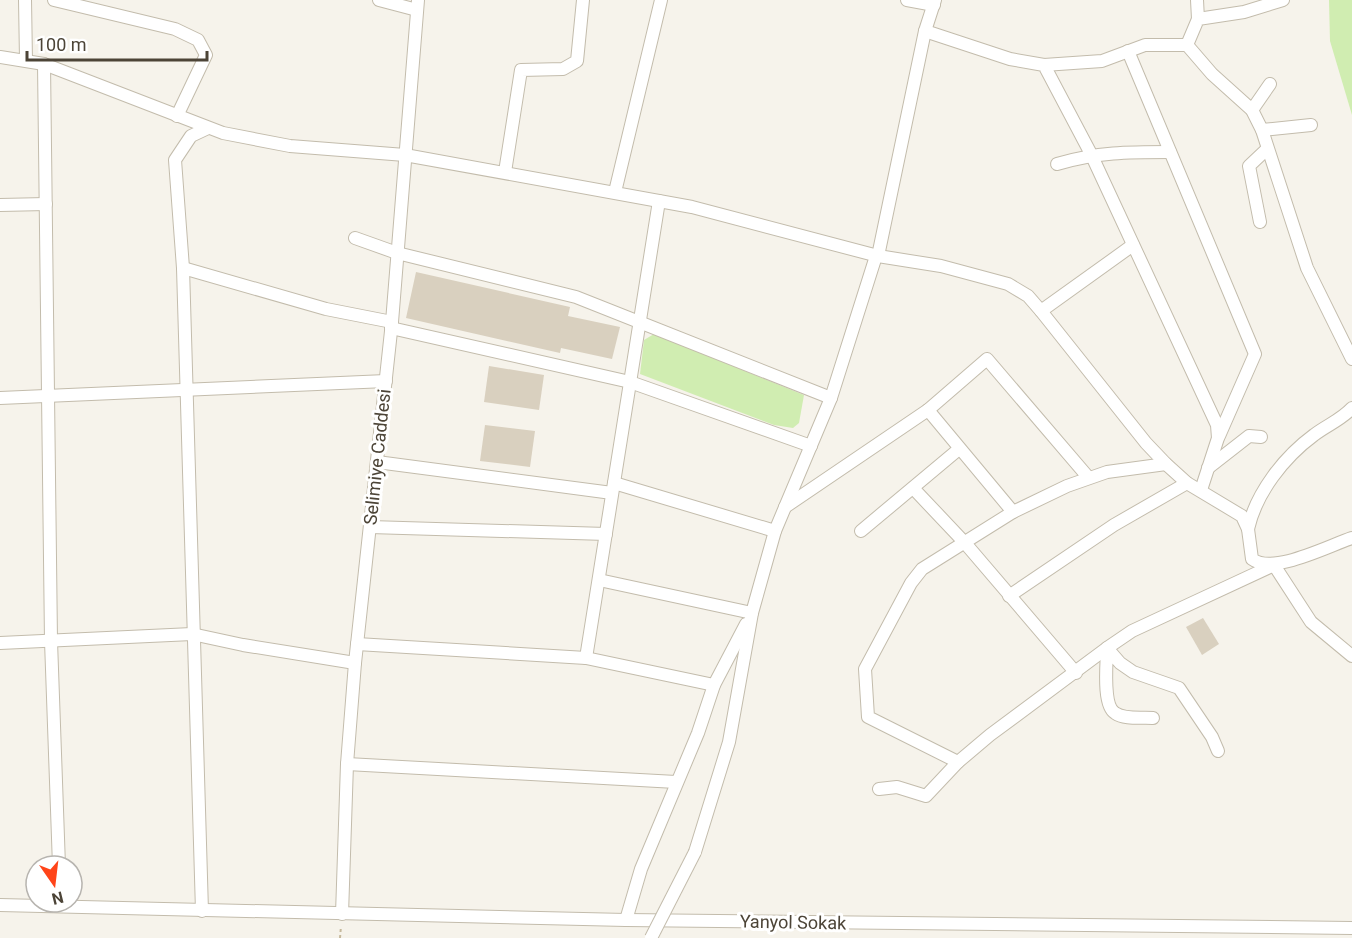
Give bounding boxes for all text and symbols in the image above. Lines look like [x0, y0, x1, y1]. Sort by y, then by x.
scale bar [27, 24, 207, 62]
text: 100 m [36, 34, 87, 55]
street label: Selimiye Caddesi [359, 388, 395, 526]
north arrow [24, 854, 84, 914]
text: N [50, 887, 65, 909]
street label: Yanyol Sokak [740, 911, 847, 933]

